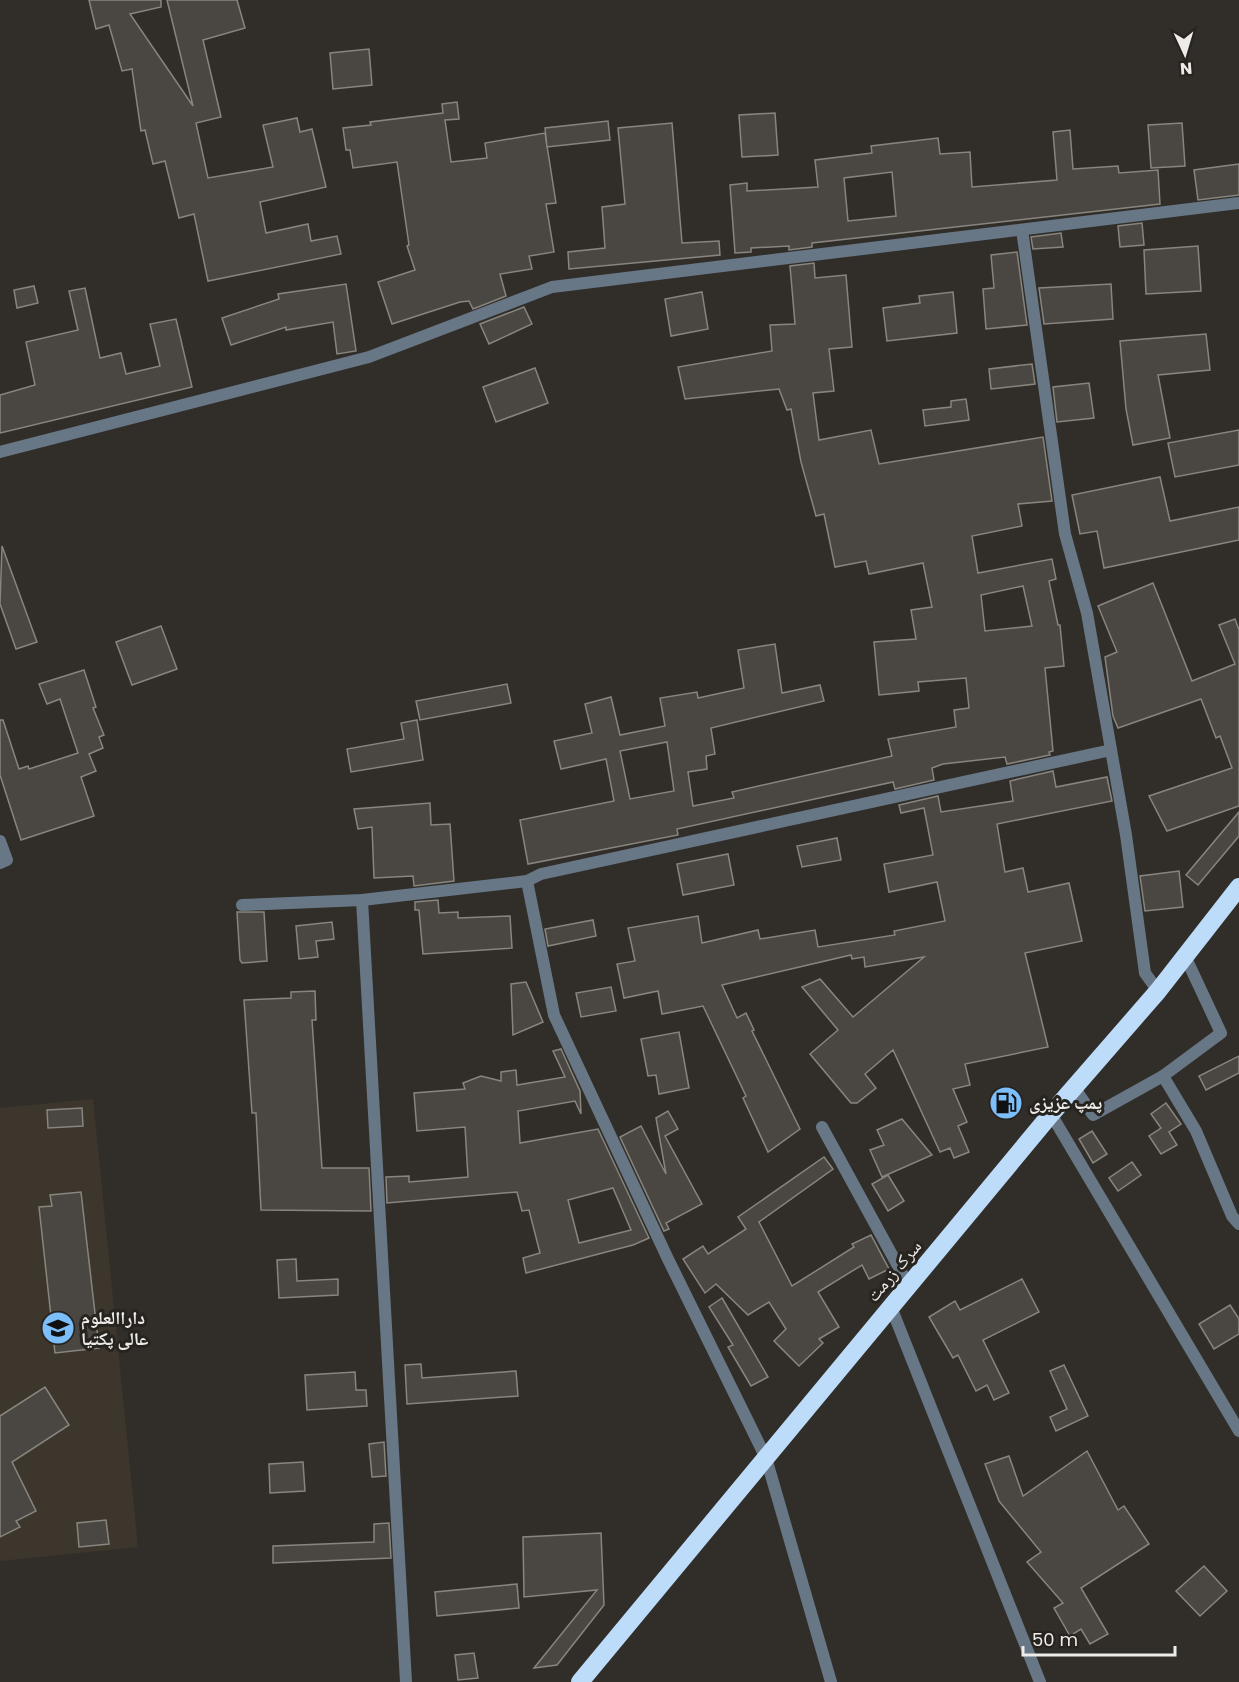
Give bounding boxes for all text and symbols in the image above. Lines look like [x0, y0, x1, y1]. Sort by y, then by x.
north arrow [1155, 24, 1215, 84]
text: N [1179, 57, 1193, 80]
fuel station icon: پمپ عزیزی [988, 1085, 1024, 1121]
place label: پمپ عزیزی [1029, 1090, 1102, 1115]
street label: سرک زرمت [860, 1234, 927, 1307]
place label: داراالعلوم عالی پکتیا [81, 1305, 148, 1351]
school or university icon: داراالعلوم عالی پکتیا [40, 1310, 76, 1346]
scale bar [1023, 1619, 1174, 1657]
text: 50 m [1032, 1627, 1078, 1652]

